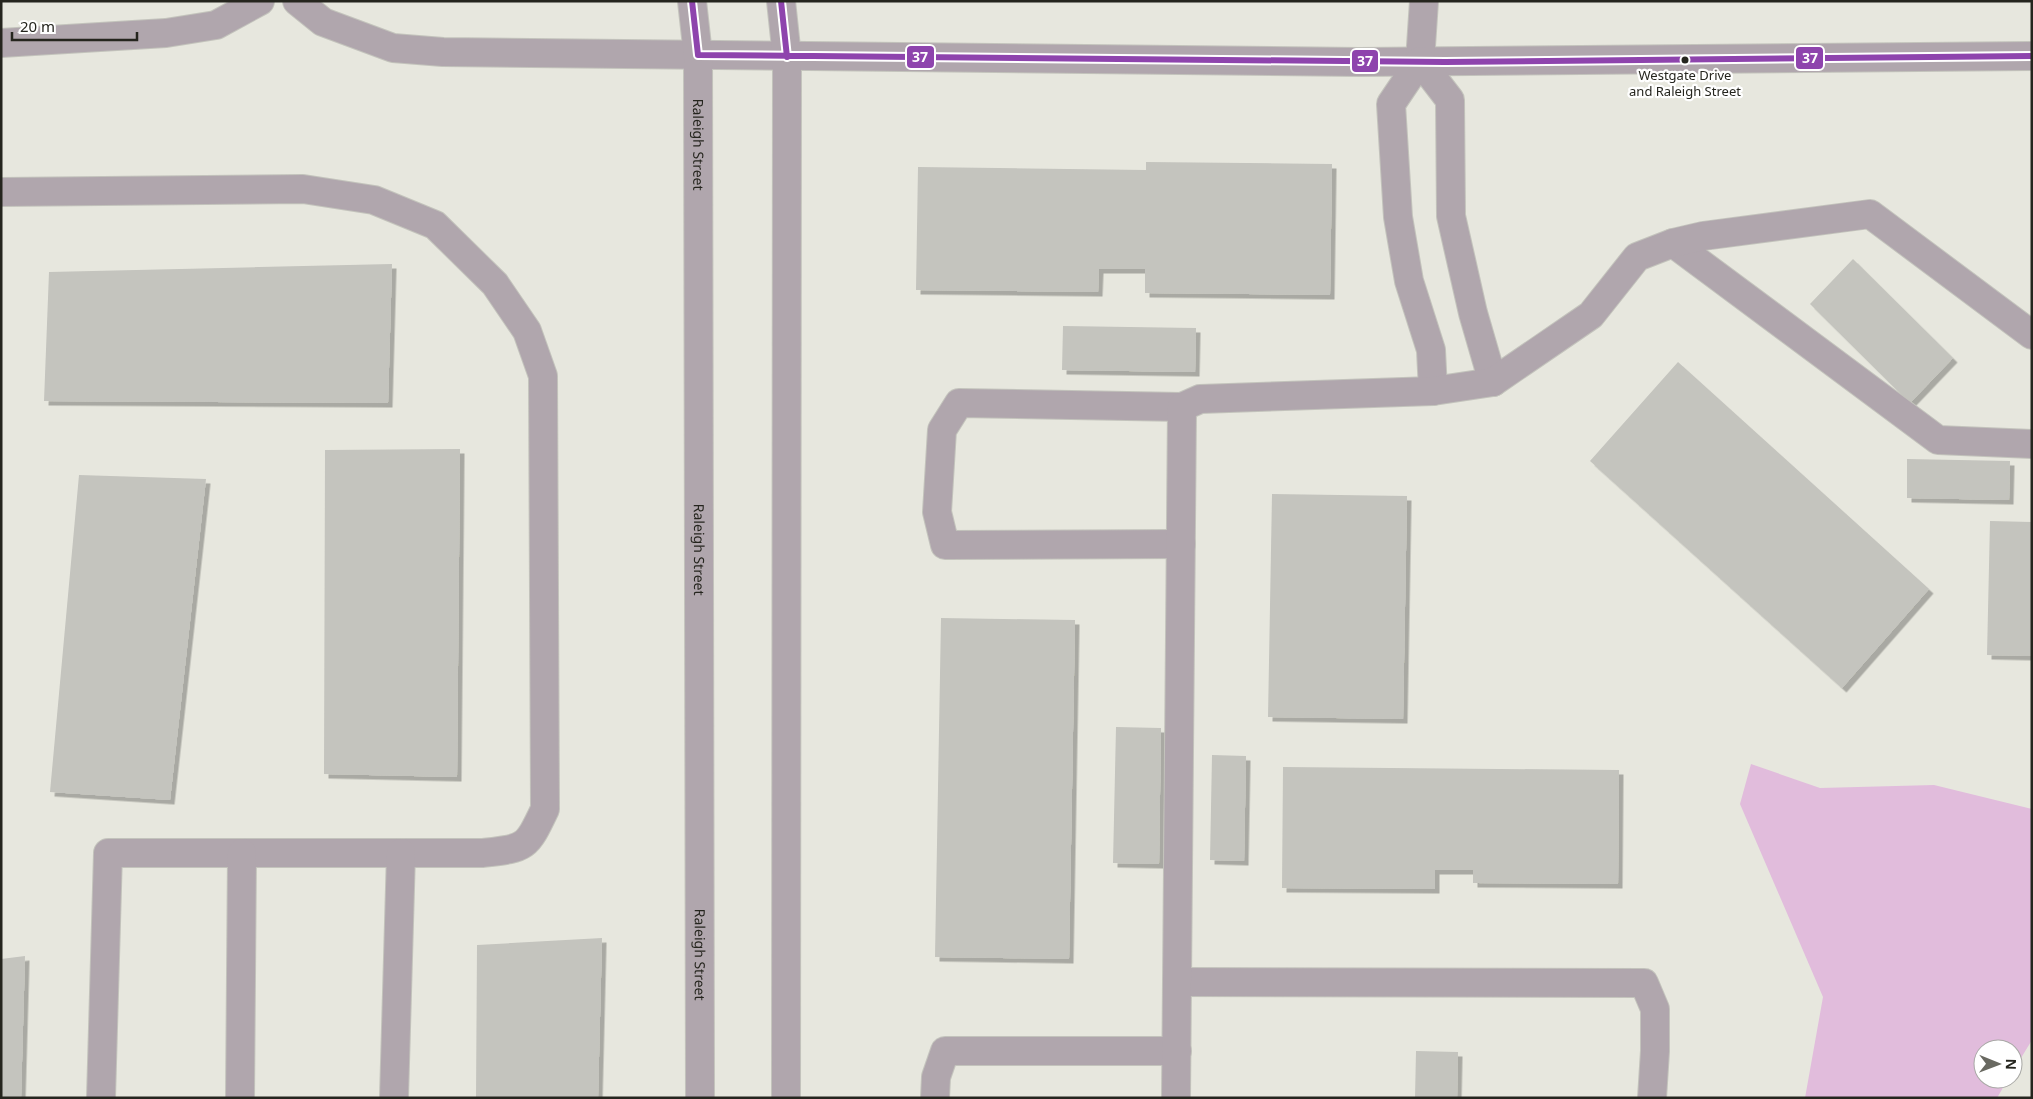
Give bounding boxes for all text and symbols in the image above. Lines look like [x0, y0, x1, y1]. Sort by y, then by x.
scale bar [12, 10, 138, 42]
text: 20 m [20, 16, 55, 36]
line badge: 37 [906, 45, 935, 69]
line badge: 37 [1795, 46, 1824, 70]
text: 37 [912, 47, 928, 66]
text: 37 [1802, 48, 1818, 67]
line badge: 37 [1351, 49, 1379, 73]
text: 37 [1357, 51, 1373, 70]
marker: Westgate Drive and Raleigh Street [1680, 55, 1690, 65]
place label: Westgate Drive and Raleigh Street [1629, 66, 1741, 100]
street label: Raleigh Street [689, 99, 708, 191]
street label: Raleigh Street [690, 504, 709, 596]
street label: Raleigh Street [691, 909, 710, 1001]
north arrow [1973, 1039, 2023, 1089]
text: N [2002, 1058, 2021, 1070]

